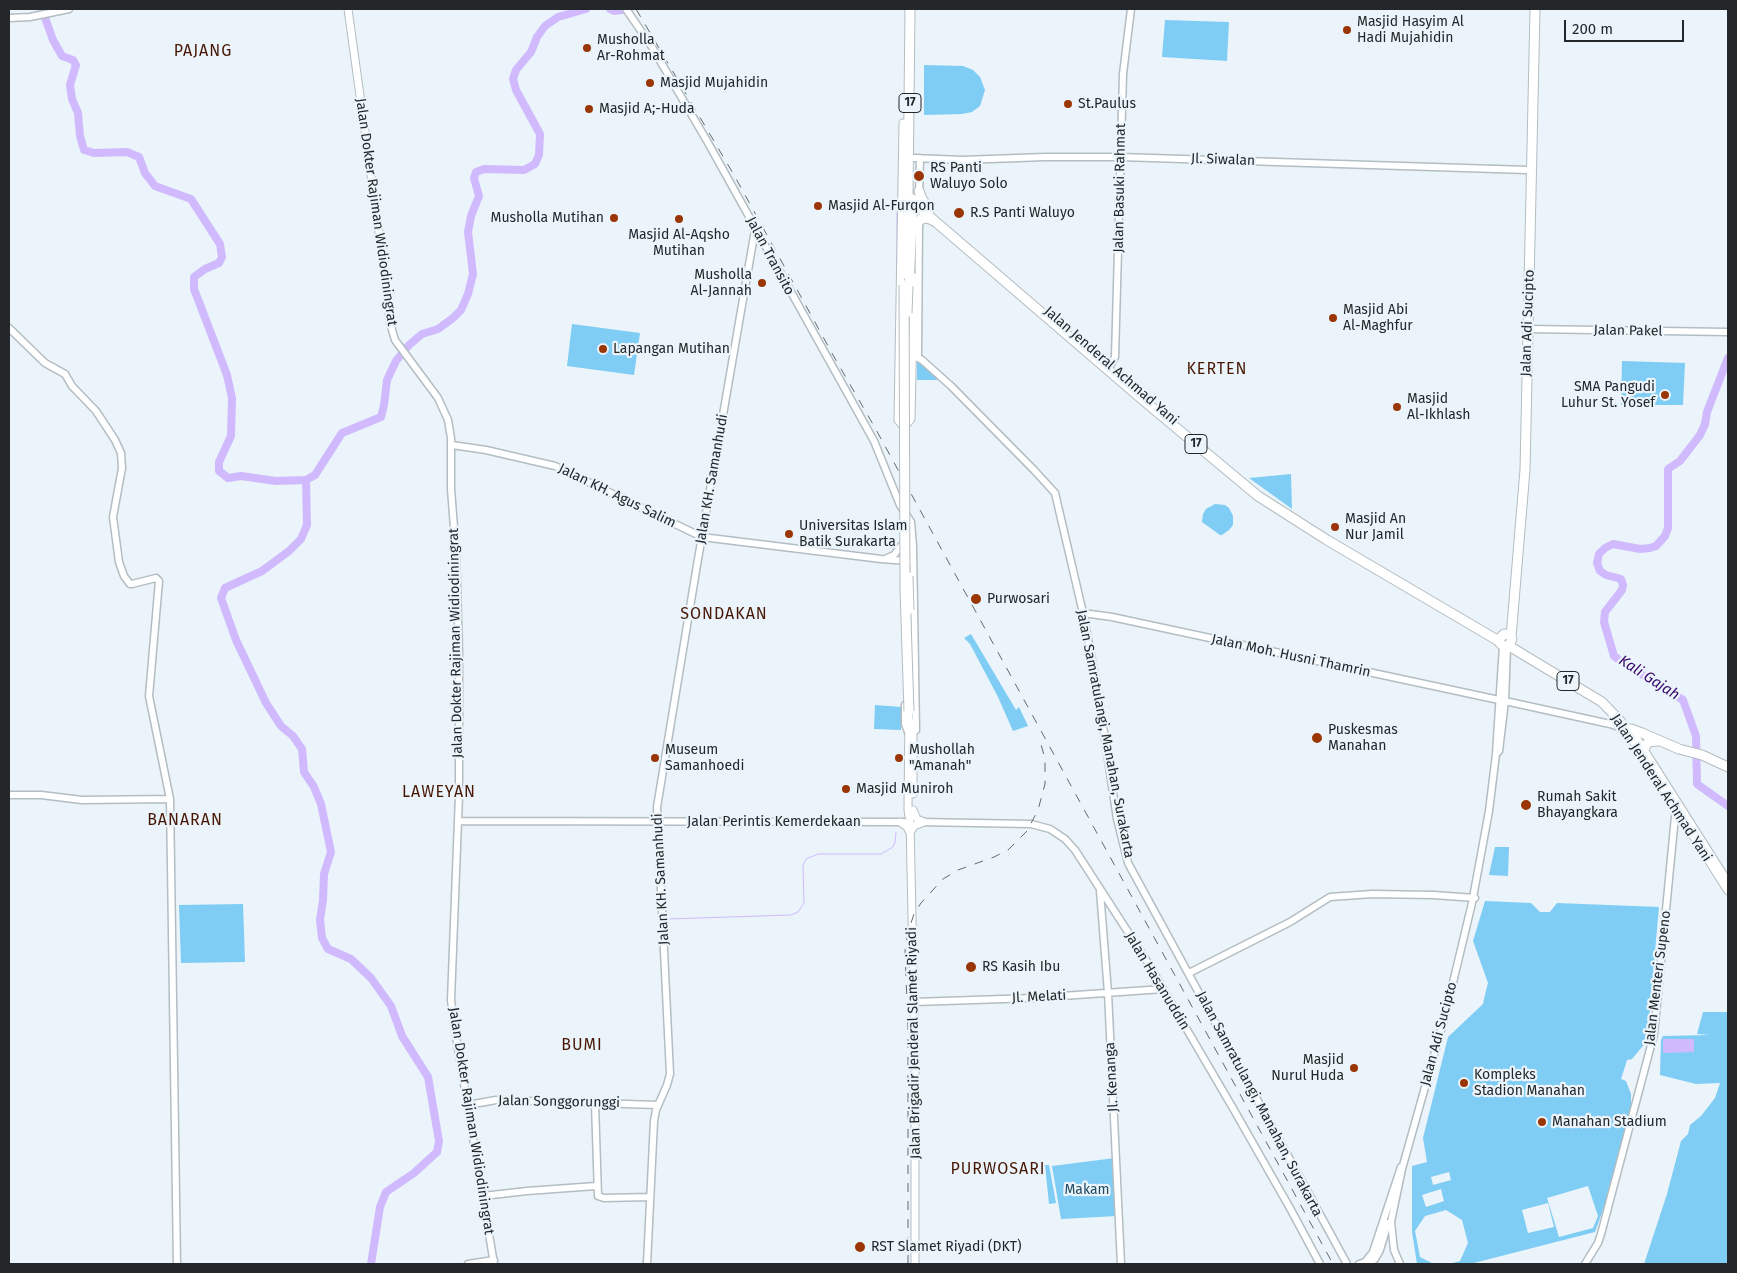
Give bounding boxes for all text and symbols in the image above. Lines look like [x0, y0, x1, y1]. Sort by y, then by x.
scale bar [1567, 10, 1687, 42]
place label: Masjid Hasyim Al Hadi Mujahidin [1357, 14, 1464, 46]
text: 200 m [1572, 20, 1613, 38]
marker: Masjid Hasyim Al Hadi Mujahidin [1341, 24, 1353, 36]
place label: Musholla Ar-Rohmat [597, 32, 665, 64]
district label: PAJANG [173, 42, 233, 62]
marker: Musholla Ar-Rohmat [581, 42, 593, 54]
place label: Masjid Mujahidin [660, 75, 768, 91]
marker: Masjid Mujahidin [644, 77, 656, 89]
road number: 17 [899, 94, 921, 112]
place label: St.Paulus [1078, 96, 1136, 112]
street label: Jalan Dokter Rajiman Widiodiningrat [352, 97, 400, 327]
marker: St.Paulus [1062, 98, 1074, 110]
place label: Masjid A;-Huda [599, 101, 695, 117]
marker: Masjid A;-Huda [583, 103, 595, 115]
street label: Jalan Basuki Rahmat [1110, 123, 1130, 253]
street label: Jl. Siwalan [1191, 150, 1255, 170]
place label: RS Panti Waluyo Solo [930, 160, 1008, 192]
marker: RS Panti Waluyo Solo [912, 169, 926, 183]
place label: Masjid Al-Furqon [828, 198, 935, 214]
marker: Masjid Al-Furqon [812, 200, 824, 212]
place label: R.S Panti Waluyo [970, 205, 1075, 221]
marker: R.S Panti Waluyo [952, 206, 966, 220]
place label: Musholla Mutihan [491, 210, 604, 226]
marker: Musholla Mutihan [608, 212, 620, 224]
marker: Masjid Al-Aqsho Mutihan [673, 213, 685, 225]
street label: Jalan Transito [742, 214, 798, 298]
place label: Masjid Al-Aqsho Mutihan [628, 227, 730, 260]
place label: Musholla Al-Jannah [690, 267, 752, 300]
street label: Jalan Adi Sucipto [1518, 269, 1538, 377]
marker: Musholla Al-Jannah [756, 277, 768, 289]
place label: Masjid Abi Al-Maghfur [1343, 302, 1413, 334]
street label: Jalan Jenderal Achmad Yani [1040, 303, 1182, 429]
marker: Masjid Abi Al-Maghfur [1327, 312, 1339, 324]
street label: Jalan Pakel [1593, 322, 1663, 340]
place label: Lapangan Mutihan [613, 341, 730, 357]
marker: Lapangan Mutihan [597, 343, 609, 355]
district label: KERTEN [1186, 360, 1248, 380]
place label: SMA Pangudi Luhur St. Yosef [1561, 379, 1655, 412]
marker: SMA Pangudi Luhur St. Yosef [1659, 389, 1671, 401]
place label: Masjid Al-Ikhlash [1407, 391, 1470, 424]
marker: Masjid Al-Ikhlash [1391, 401, 1403, 413]
street label: Jalan KH. Samanhudi [692, 413, 732, 545]
road number: 17 [1185, 434, 1207, 454]
street label: Jalan KH. Agus Salim [555, 460, 679, 532]
place label: Masjid An Nur Jamil [1345, 511, 1406, 544]
place label: Universitas Islam Batik Surakarta [799, 518, 908, 550]
marker: Masjid An Nur Jamil [1329, 521, 1341, 533]
street label: Jalan Dokter Rajiman Widiodiningrat [446, 528, 466, 758]
marker: Universitas Islam Batik Surakarta [783, 528, 795, 540]
place label: Purwosari [987, 591, 1050, 607]
marker: Purwosari [969, 592, 983, 606]
district label: SONDAKAN [679, 605, 769, 625]
street label: Jalan Samratulangi, Manahan, Surakarta [1073, 608, 1137, 860]
street label: Jalan Moh. Husni Thamrin [1210, 631, 1372, 681]
water label: Kali Gajah [1615, 652, 1683, 704]
road number: 17 [1557, 671, 1579, 690]
street label: Jalan Jenderal Achmad Yani [1607, 711, 1715, 865]
place label: Puskesmas Manahan [1328, 722, 1398, 754]
marker: Puskesmas Manahan [1310, 731, 1324, 745]
place label: Museum Samanhoedi [665, 742, 744, 774]
place label: Mushollah "Amanah" [909, 742, 975, 774]
marker: Museum Samanhoedi [649, 752, 661, 764]
marker: Mushollah "Amanah" [893, 752, 905, 764]
place label: Masjid Muniroh [856, 781, 953, 797]
district label: LAWEYAN [401, 783, 477, 803]
marker: Masjid Muniroh [840, 783, 852, 795]
place label: Rumah Sakit Bhayangkara [1537, 789, 1618, 822]
marker: Rumah Sakit Bhayangkara [1519, 798, 1533, 812]
district label: BANARAN [146, 811, 224, 831]
street label: Jalan KH. Samanhudi [649, 813, 673, 945]
street label: Jalan Perintis Kemerdekaan [687, 814, 861, 830]
street label: Jalan Menteri Supeno [1641, 910, 1675, 1046]
street label: Jalan Brigadir Jenderal Slamet Riyadi [904, 927, 924, 1159]
street label: Jalan Hasanuddin [1121, 929, 1193, 1033]
place label: RS Kasih Ibu [982, 959, 1060, 975]
marker: RS Kasih Ibu [964, 960, 978, 974]
street label: Jalan Adi Sucipto [1417, 980, 1461, 1088]
street label: Jl. Melati [1011, 987, 1067, 1007]
street label: Jalan Samratulangi, Manahan, Surakarta [1192, 988, 1326, 1220]
street label: Jalan Dokter Rajiman Widiodiningrat [445, 1006, 497, 1236]
district label: BUMI [561, 1036, 603, 1056]
street label: Jl. Kenanga [1102, 1042, 1122, 1112]
place label: Masjid Nurul Huda [1271, 1052, 1344, 1084]
marker: Masjid Nurul Huda [1348, 1062, 1360, 1074]
place label: Kompleks Stadion Manahan [1474, 1067, 1585, 1100]
marker: Kompleks Stadion Manahan [1458, 1077, 1470, 1089]
street label: Jalan Songgorunggi [498, 1093, 620, 1111]
place label: Manahan Stadium [1552, 1114, 1667, 1130]
marker: Manahan Stadium [1536, 1116, 1548, 1128]
district label: PURWOSARI [949, 1160, 1047, 1180]
park label: Makam [1064, 1182, 1110, 1198]
place label: RST Slamet Riyadi (DKT) [871, 1239, 1022, 1255]
marker: RST Slamet Riyadi (DKT) [853, 1240, 867, 1254]

